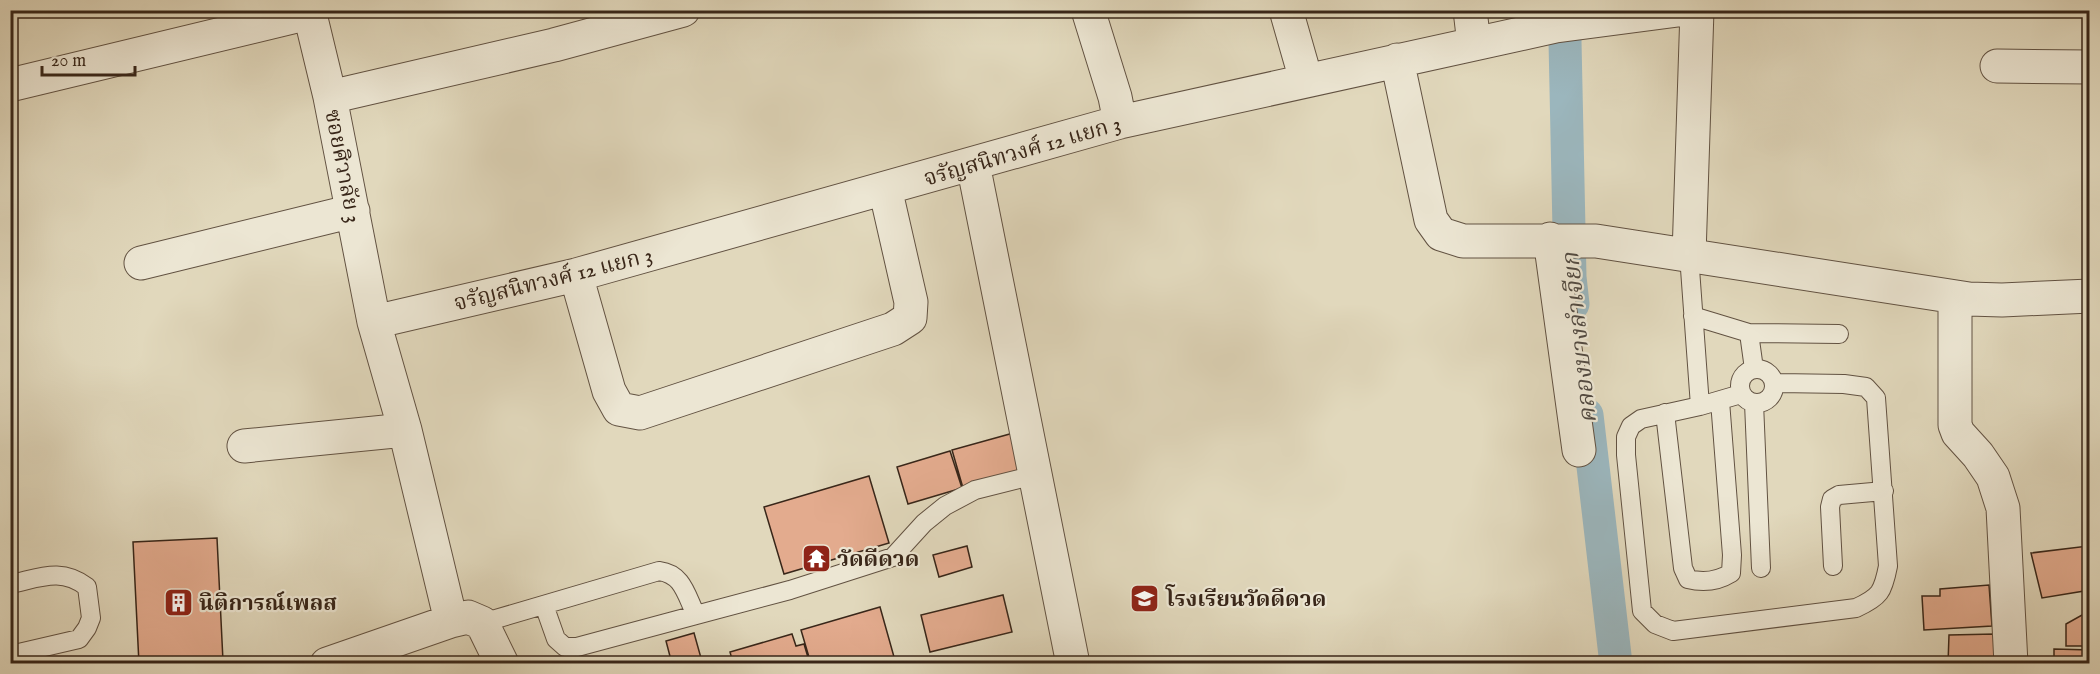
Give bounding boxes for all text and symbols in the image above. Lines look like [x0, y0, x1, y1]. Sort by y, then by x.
scale bar [42, 39, 135, 77]
text: 20 m [51, 50, 86, 73]
street label: ซอยศิวาลัย 3 [317, 107, 367, 226]
street label: จรัญสนิทวงศ์ 12 แยก 3 [921, 110, 1124, 193]
street label: จรัญสนิทวงศ์ 12 แยก 3 [451, 242, 656, 318]
water label: คลองบางลำเจียก [1556, 250, 1605, 425]
temple icon: วัดดีดวด [800, 542, 832, 574]
place label: วัดดีดวด [837, 546, 919, 574]
school or university icon: โรงเรียนวัดดีดวด [1129, 582, 1161, 614]
place label: โรงเรียนวัดดีดวด [1165, 584, 1326, 614]
building icon: นิติการณ์เพลส [162, 586, 194, 618]
place label: นิติการณ์เพลส [199, 590, 337, 618]

